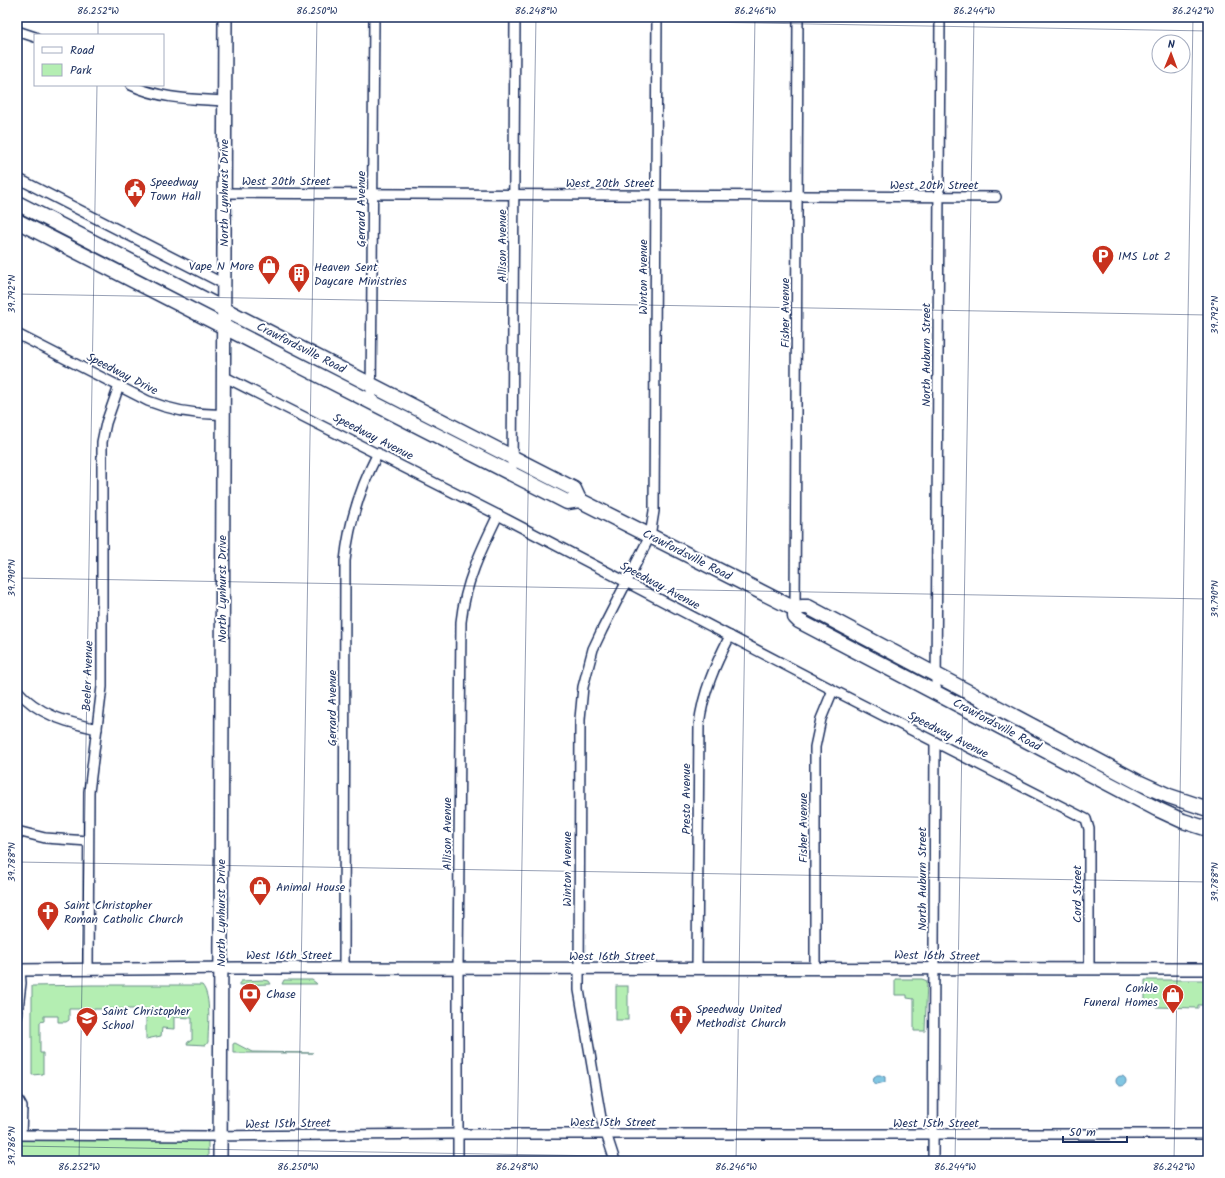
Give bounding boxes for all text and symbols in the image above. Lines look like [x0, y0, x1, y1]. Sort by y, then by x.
text: 86.252°W [77, 3, 119, 19]
text: 86.250°W [296, 3, 338, 19]
text: 86.248°W [515, 3, 557, 19]
text: 86.246°W [734, 3, 776, 19]
text: 86.244°W [953, 3, 995, 19]
text: 86.242°W [1172, 3, 1214, 19]
legend [34, 34, 164, 86]
north arrow [1151, 34, 1191, 74]
text: N [1168, 36, 1175, 54]
text: Road [70, 41, 95, 60]
text: Park [70, 61, 92, 80]
street label: North Lynhurst Drive [215, 139, 234, 247]
street label: Gerrard Avenue [352, 170, 371, 247]
street label: West 20th Street [242, 172, 331, 191]
place label: Speedway Town Hall [150, 173, 201, 206]
street label: West 20th Street [566, 174, 655, 193]
public building icon: Speedway Town Hall [122, 176, 148, 209]
street label: West 20th Street [890, 176, 979, 195]
street label: Allison Avenue [493, 209, 512, 283]
street label: Winton Avenue [634, 239, 653, 315]
parking icon: IMS Lot 2 [1090, 243, 1116, 276]
place label: IMS Lot 2 [1118, 247, 1171, 266]
shop icon: Vape N More [256, 253, 282, 286]
place label: Vape N More [189, 257, 255, 276]
place label: Heaven Sent Daycare Ministries [314, 258, 407, 291]
building icon: Heaven Sent Daycare Ministries [286, 261, 312, 294]
text: 39.792°N [4, 275, 20, 313]
street label: Fisher Avenue [776, 277, 795, 348]
text: 39.792°N [1207, 296, 1223, 334]
street label: North Auburn Street [917, 303, 936, 407]
street label: Crawfordsville Road [253, 317, 350, 379]
street label: Speedway Drive [83, 348, 162, 400]
street label: Speedway Avenue [329, 408, 417, 466]
street label: Crawfordsville Road [639, 524, 736, 586]
street label: North Lynhurst Drive [213, 535, 232, 643]
street label: Speedway Avenue [617, 557, 704, 615]
text: 39.790°N [4, 559, 20, 597]
text: 39.790°N [1207, 580, 1223, 618]
street label: Beeler Avenue [77, 640, 99, 712]
street label: Gerrard Avenue [323, 669, 342, 746]
street label: Crawfordsville Road [949, 694, 1046, 757]
street label: Speedway Avenue [904, 706, 992, 764]
street label: Presto Avenue [677, 763, 696, 835]
street label: Fisher Avenue [794, 792, 813, 863]
street label: Allison Avenue [438, 797, 457, 871]
street label: North Auburn Street [913, 827, 932, 931]
street label: Winton Avenue [558, 831, 577, 907]
text: 39.788°N [4, 842, 20, 882]
street label: North Lynhurst Drive [212, 859, 231, 967]
text: 39.788°N [1207, 862, 1223, 902]
street label: Cord Street [1068, 865, 1087, 923]
shop icon: Animal House [247, 874, 273, 907]
place label: Animal House [276, 878, 346, 897]
place label: Saint Christopher Roman Catholic Church [64, 896, 183, 929]
church icon: Saint Christopher Roman Catholic Church [35, 899, 61, 932]
street label: West 16th Street [246, 946, 332, 965]
street label: West 16th Street [894, 946, 981, 966]
street label: West 16th Street [569, 947, 655, 966]
place label: Conkle Funeral Homes [1083, 979, 1159, 1012]
bank icon: Chase [237, 981, 263, 1014]
shop icon: Conkle Funeral Homes [1160, 982, 1186, 1015]
place label: Chase [266, 985, 296, 1004]
place label: Speedway United Methodist Church [696, 1000, 786, 1033]
place label: Saint Christopher School [102, 1002, 191, 1035]
church icon: Speedway United Methodist Church [668, 1003, 694, 1036]
school or university icon: Saint Christopher School [74, 1005, 100, 1038]
street label: West 15th Street [570, 1113, 656, 1132]
street label: West 15th Street [245, 1114, 331, 1134]
street label: West 15th Street [893, 1114, 979, 1133]
scale bar [1063, 1118, 1127, 1144]
text: 50 m [1069, 1123, 1096, 1142]
text: 39.786°N [4, 1126, 20, 1166]
text: 86.252°W [58, 1159, 100, 1175]
text: 86.250°W [277, 1159, 319, 1175]
text: 86.248°W [496, 1159, 538, 1175]
text: 86.246°W [715, 1159, 757, 1175]
text: 86.244°W [934, 1159, 976, 1175]
text: 86.242°W [1153, 1159, 1195, 1175]

